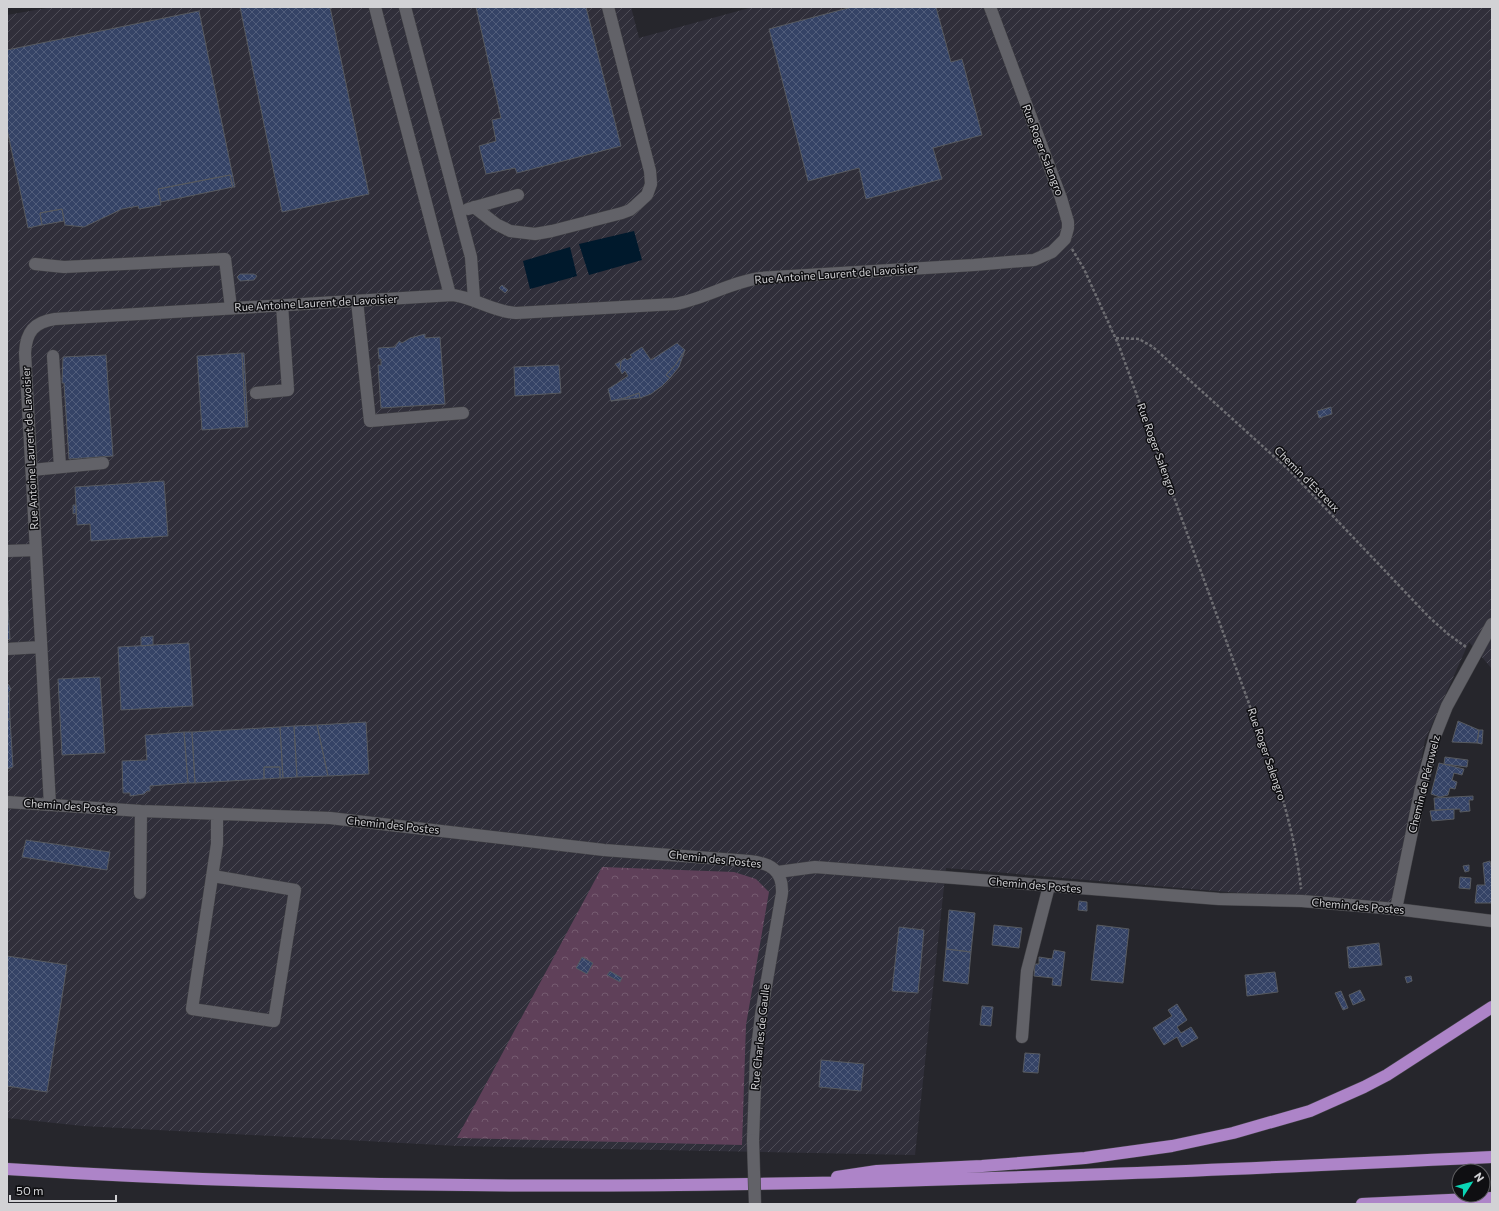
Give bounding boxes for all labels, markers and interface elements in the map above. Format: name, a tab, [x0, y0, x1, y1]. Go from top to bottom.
street label: Rue Roger Salengro	[1020, 102, 1067, 198]
street label: Rue Antoine Laurent de Lavoisier	[754, 261, 919, 286]
street label: Rue Antoine Laurent de Lavoisier	[234, 292, 399, 313]
street label: Rue Antoine Laurent de Lavoisier	[19, 365, 40, 530]
street label: Rue Roger Salengro	[1135, 401, 1180, 497]
street label: Chemin d'Estreux	[1272, 443, 1343, 514]
street label: Rue Roger Salengro	[1246, 706, 1290, 802]
street label: Chemin de Péruwelz	[1405, 733, 1442, 834]
street label: Chemin des Postes	[23, 796, 117, 815]
street label: Chemin des Postes	[346, 813, 440, 836]
street label: Chemin des Postes	[668, 847, 762, 870]
street label: Chemin des Postes	[988, 874, 1082, 895]
street label: Chemin des Postes	[1311, 895, 1405, 916]
street label: Rue Charles de Gaulle	[747, 983, 772, 1091]
north arrow	[1451, 1163, 1491, 1203]
text: N	[1472, 1170, 1487, 1184]
scale bar	[10, 1177, 116, 1203]
text: 50 m	[16, 1183, 44, 1197]

